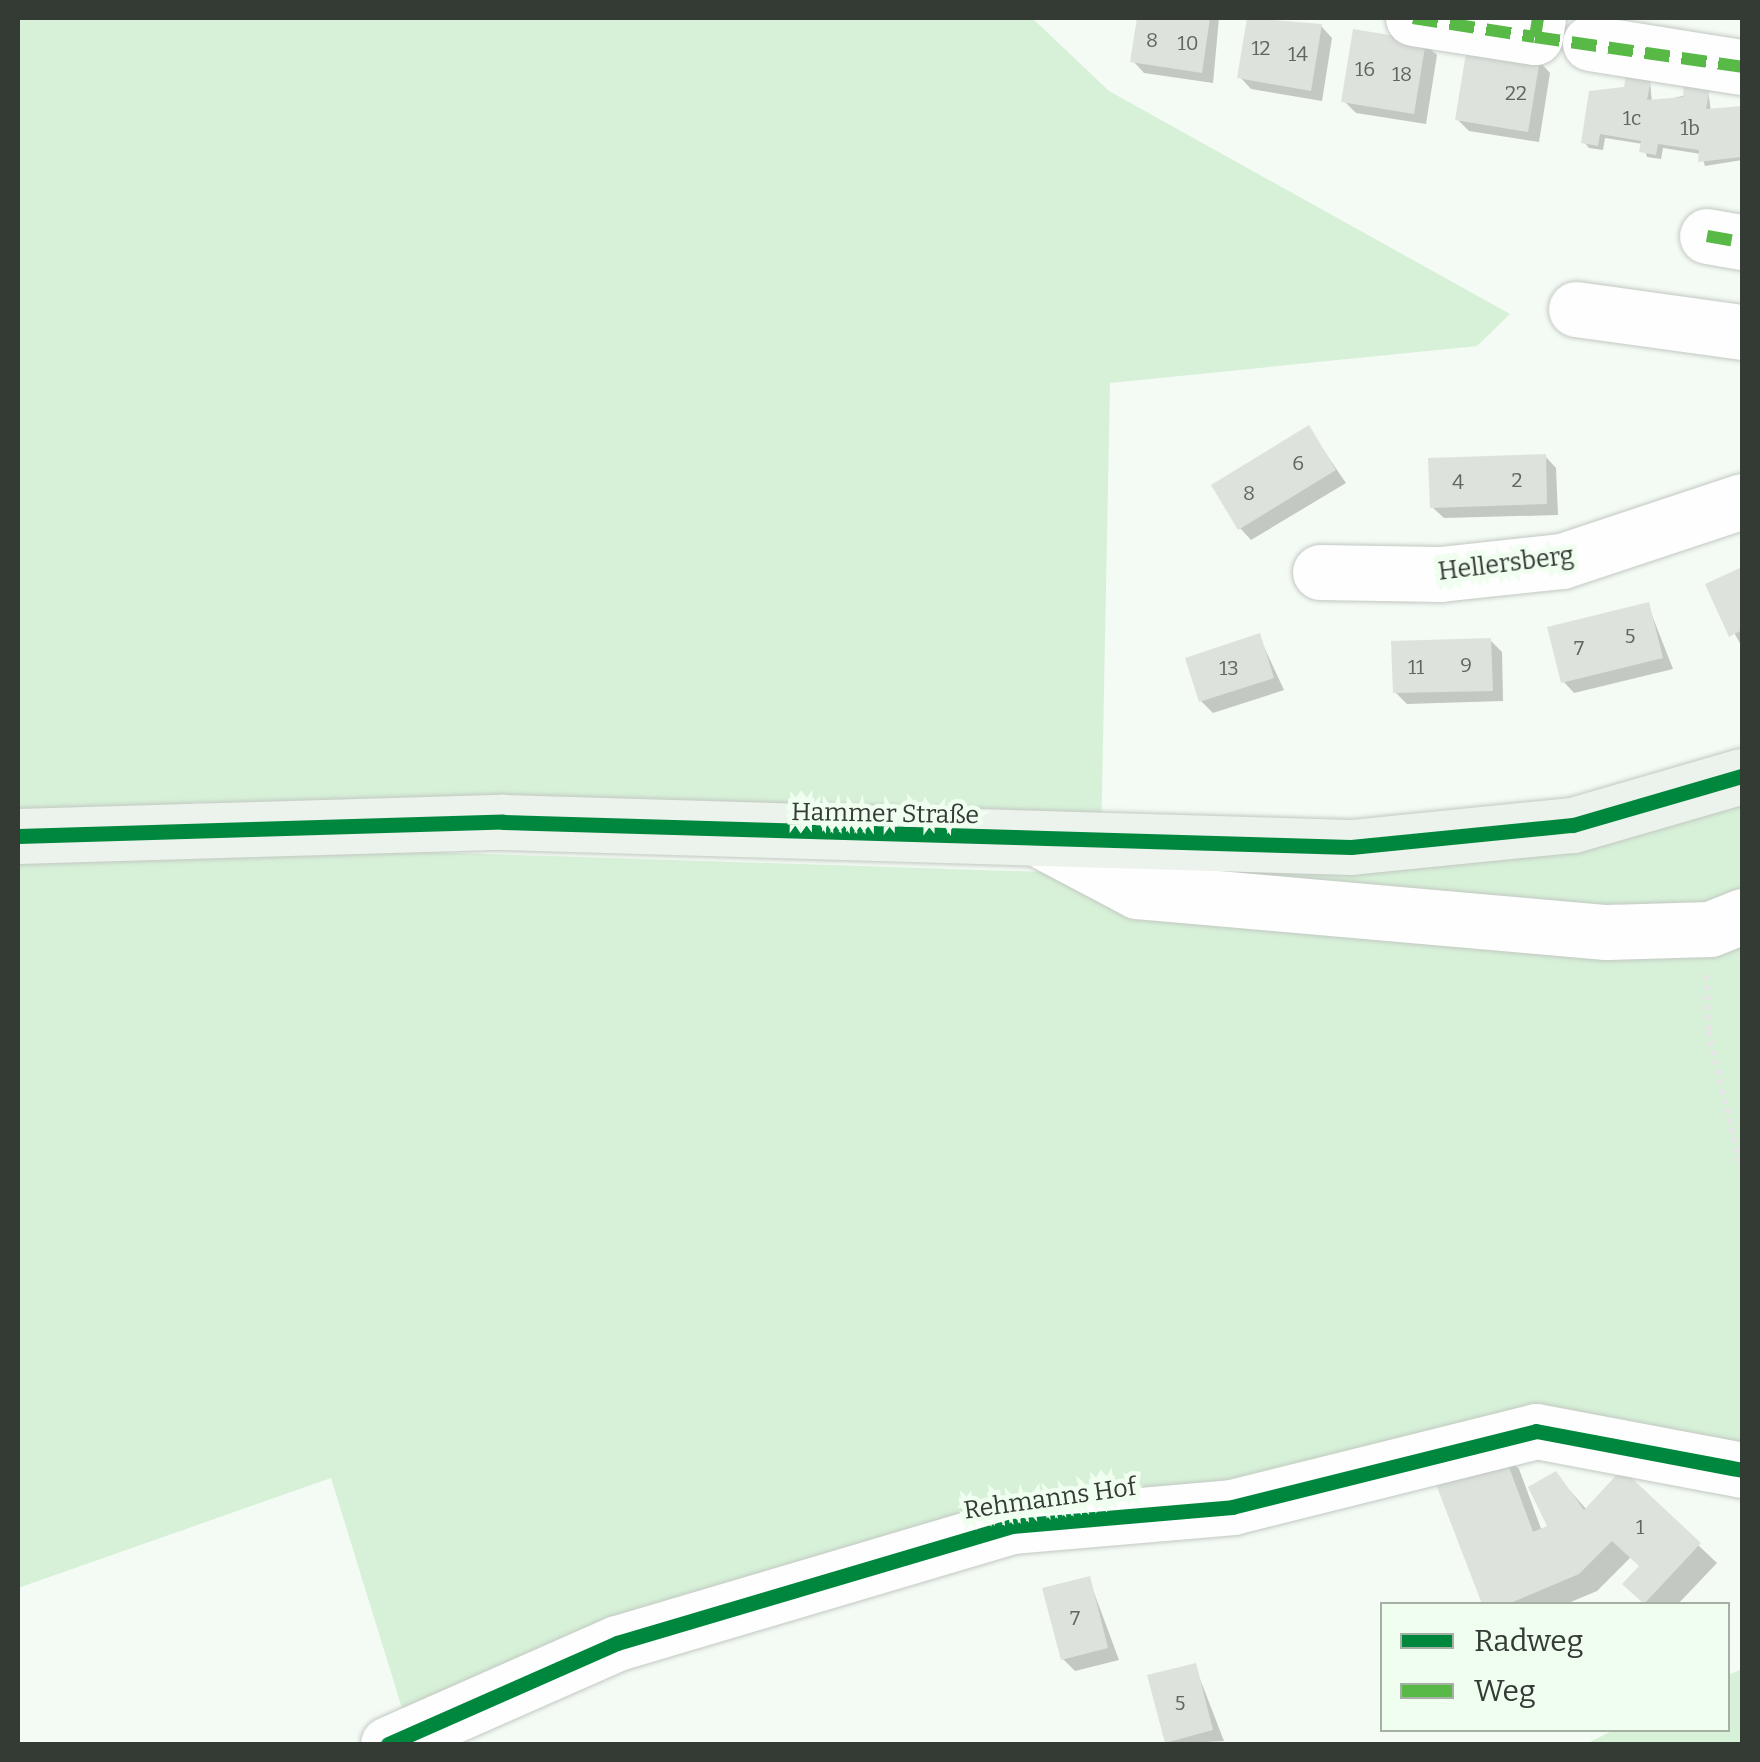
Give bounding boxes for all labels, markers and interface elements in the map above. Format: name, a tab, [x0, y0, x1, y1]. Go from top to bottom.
house number: 8	[1146, 28, 1158, 52]
house number: 10	[1178, 31, 1198, 55]
house number: 12	[1252, 36, 1270, 60]
house number: 14	[1288, 42, 1308, 66]
house number: 16	[1355, 57, 1375, 81]
house number: 18	[1392, 62, 1412, 86]
house number: 22	[1505, 81, 1527, 105]
house number: 1c	[1623, 106, 1641, 130]
house number: 1b	[1680, 116, 1700, 140]
house number: 6	[1292, 451, 1304, 475]
house number: 2	[1512, 468, 1522, 492]
house number: 4	[1452, 470, 1464, 494]
house number: 8	[1243, 481, 1255, 505]
street label: Hellersberg	[1436, 541, 1576, 587]
house number: 5	[1625, 624, 1635, 648]
house number: 7	[1574, 636, 1584, 660]
house number: 9	[1460, 653, 1472, 677]
house number: 11	[1408, 655, 1424, 679]
house number: 13	[1219, 656, 1239, 680]
street label: Hammer Straße	[791, 797, 979, 831]
street label: Rehmanns Hof	[962, 1472, 1138, 1526]
house number: 1	[1636, 1515, 1644, 1539]
legend	[1380, 1602, 1730, 1732]
house number: 7	[1070, 1606, 1080, 1630]
text: Radweg	[1474, 1623, 1584, 1659]
text: Weg	[1474, 1673, 1536, 1709]
house number: 5	[1175, 1691, 1185, 1715]

